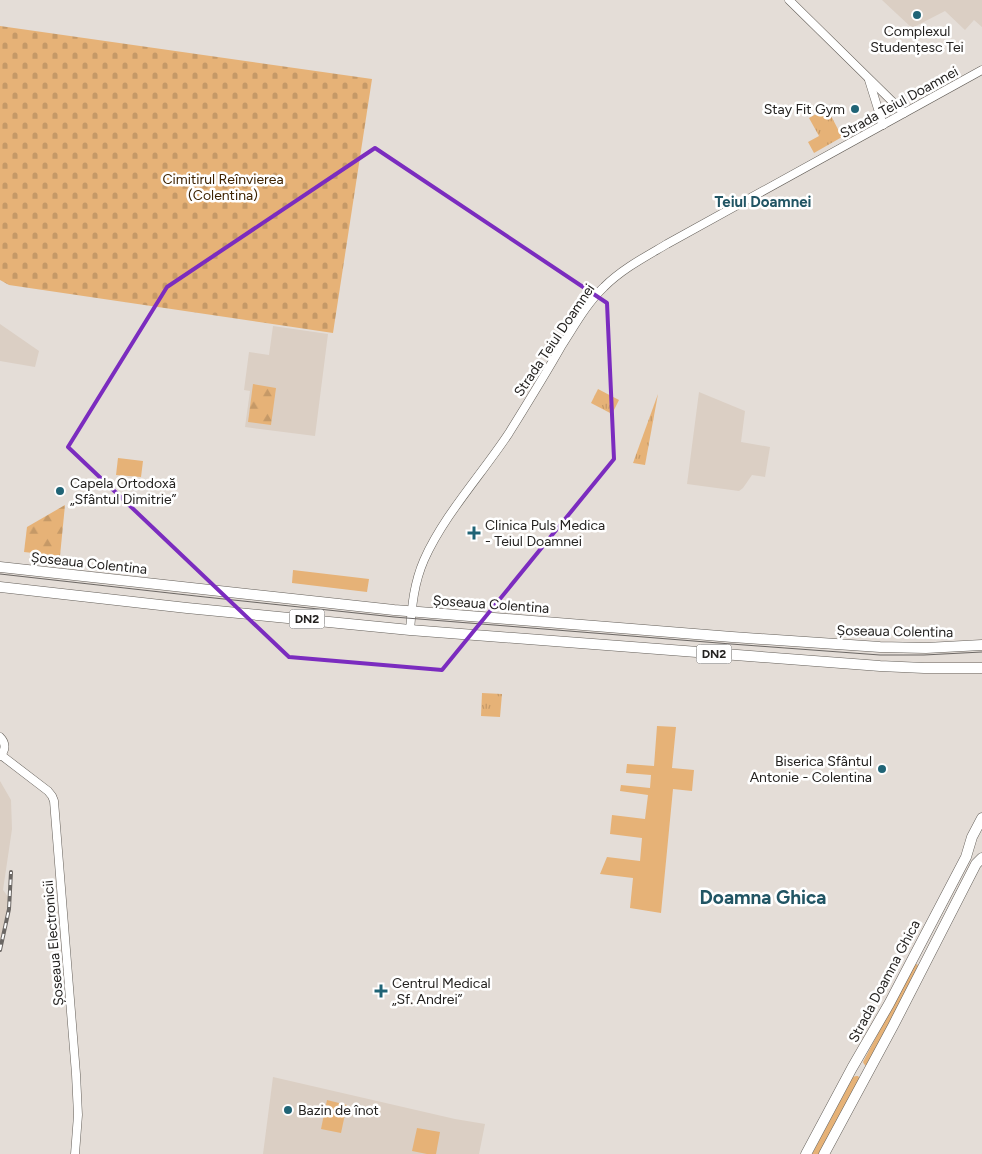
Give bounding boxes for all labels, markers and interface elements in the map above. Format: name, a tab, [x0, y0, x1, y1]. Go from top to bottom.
marker: Complexul Studențesc Tei	[911, 9, 923, 21]
place label: Complexul Studențesc Tei	[870, 23, 964, 56]
street label: Strada Teiul Doamnei	[837, 63, 961, 142]
place label: Stay Fit Gym	[764, 101, 845, 118]
marker: Stay Fit Gym	[849, 103, 861, 115]
park label: Cimitirul Reînvierea (Colentina)	[162, 171, 284, 204]
district label: Teiul Doamnei	[715, 193, 811, 211]
street label: Strada Teiul Doamnei	[510, 281, 598, 400]
place label: Capela Ortodoxă „Sfântul Dimitrie”	[70, 475, 177, 508]
marker: Capela Ortodoxă „Sfântul Dimitrie”	[54, 485, 66, 497]
place label: Clinica Puls Medica - Teiul Doamnei	[485, 517, 605, 550]
marker: Clinica Puls Medica - Teiul Doamnei	[467, 526, 481, 540]
street label: Șoseaua Colentina	[30, 549, 148, 578]
street label: Șoseaua Colentina	[432, 592, 550, 617]
road number: DN2	[290, 610, 324, 628]
street label: Șoseaua Colentina	[837, 622, 953, 641]
road number: DN2	[696, 644, 732, 664]
place label: Biserica Sfântul Antonie - Colentina	[750, 753, 872, 786]
marker: Biserica Sfântul Antonie - Colentina	[876, 763, 888, 775]
street label: Șoseaua Electronicii	[40, 879, 67, 1007]
district label: Doamna Ghica	[700, 886, 826, 909]
street label: Strada Doamna Ghica	[845, 917, 924, 1045]
place label: Centrul Medical „Sf. Andrei”	[392, 975, 491, 1008]
marker: Centrul Medical „Sf. Andrei”	[374, 984, 388, 998]
place label: Bazin de înot	[298, 1102, 379, 1119]
marker: Bazin de înot	[282, 1104, 294, 1116]

